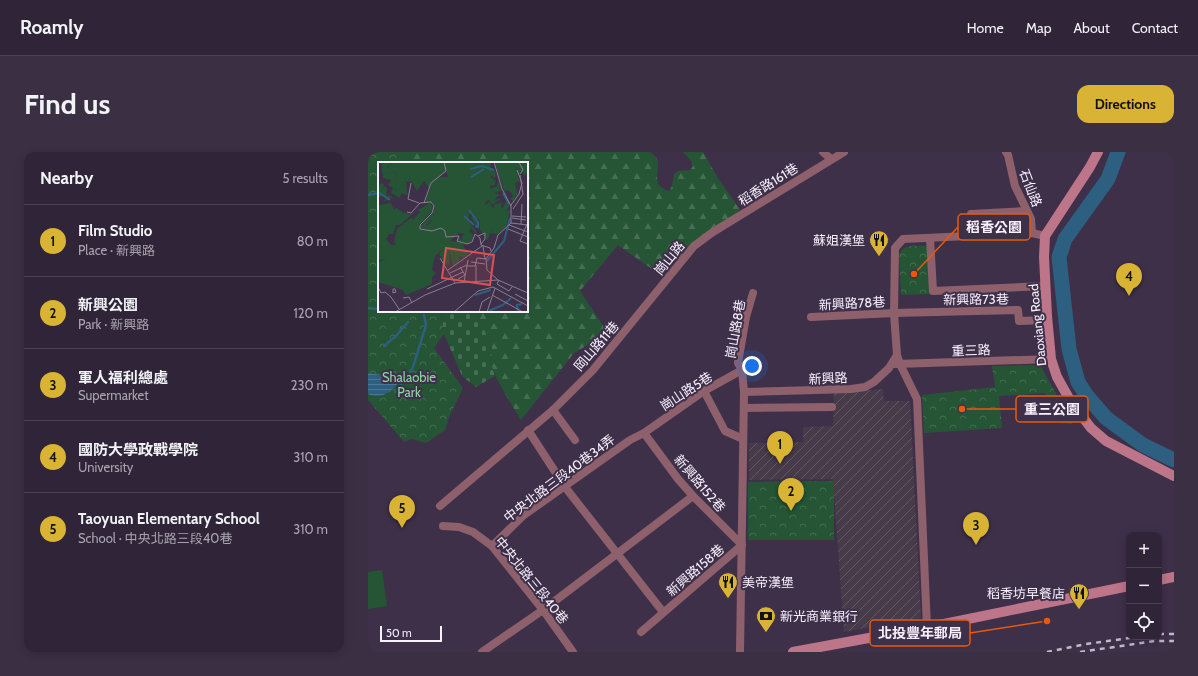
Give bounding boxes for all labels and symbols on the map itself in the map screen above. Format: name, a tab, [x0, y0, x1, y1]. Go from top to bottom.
street label: 稻香路161巷	[735, 159, 801, 209]
inset map	[378, 162, 528, 312]
street label: 石仙路	[1017, 167, 1045, 209]
callout: 稻香公園	[958, 214, 1030, 240]
text: 稻香公園	[966, 218, 1022, 236]
restaurant icon: 蘇姐漢堡	[868, 229, 890, 257]
place label: 蘇姐漢堡	[813, 232, 865, 248]
street label: 崗山路	[651, 238, 687, 278]
pin: 4	[1116, 263, 1142, 296]
street label: Daoxiang Road	[1025, 283, 1049, 367]
street label: 新興路73巷	[943, 290, 1009, 308]
street label: 新興路78巷	[818, 293, 886, 313]
street label: 崗山路8巷	[722, 298, 748, 360]
street label: 岡山路11巷	[570, 318, 622, 374]
street label: 重三路	[951, 341, 991, 359]
your location	[742, 356, 762, 376]
street label: 崗山路5巷	[657, 368, 715, 414]
park label: Shalaobie Park	[382, 369, 436, 400]
street label: 新興路	[808, 369, 848, 387]
callout: 重三公園	[1016, 396, 1088, 422]
text: 重三公園	[1024, 400, 1080, 418]
street label: 中央北路三段40巷34弄	[500, 431, 618, 525]
pin: 1	[767, 431, 793, 464]
street label: 新興路152巷	[671, 451, 729, 515]
pin: 2	[778, 478, 804, 511]
pin: 5	[389, 495, 415, 528]
pin: 3	[963, 512, 989, 545]
street label: 中央北路三段40巷	[492, 533, 572, 627]
street label: 新興路158巷	[663, 541, 727, 599]
restaurant icon: 美帝漢堡	[717, 571, 739, 599]
place label: 美帝漢堡	[742, 574, 794, 590]
restaurant icon: 稻香坊早餐店	[1068, 582, 1090, 610]
place label: 稻香坊早餐店	[987, 585, 1065, 601]
bank icon: 新光商業銀行	[755, 605, 777, 633]
place label: 新光商業銀行	[780, 608, 858, 624]
callout: 北投豐年郵局	[870, 620, 970, 646]
scale bar	[380, 624, 442, 643]
text: 北投豐年郵局	[878, 624, 962, 642]

